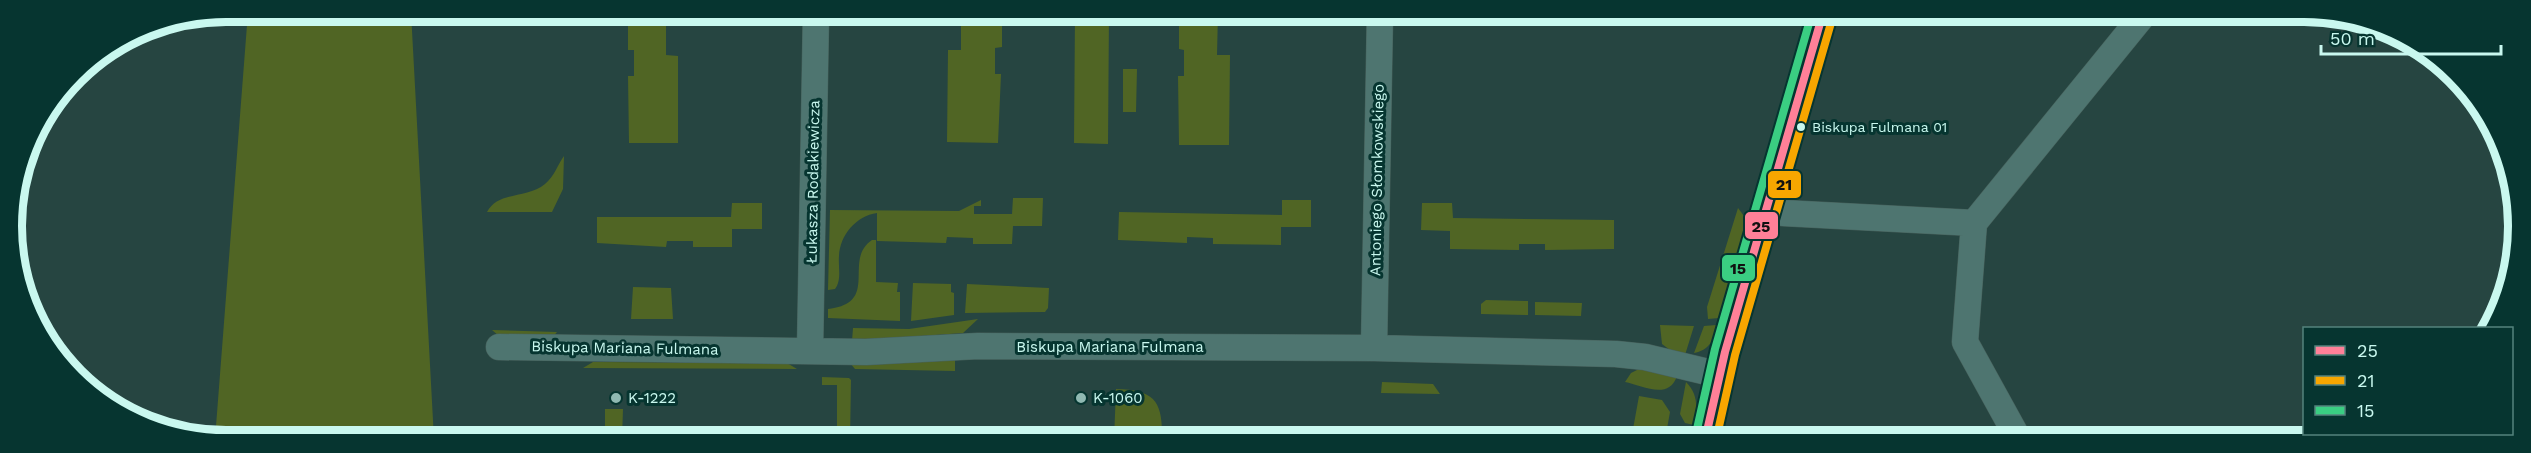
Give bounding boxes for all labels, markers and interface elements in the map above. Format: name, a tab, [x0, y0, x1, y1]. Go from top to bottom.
scale bar	[2321, 18, 2501, 56]
text: 50 m	[2330, 28, 2375, 49]
street label: Antoniego Słomkowskiego	[1366, 84, 1388, 276]
street label: Łukasza Rodakiewicza	[803, 100, 823, 264]
place label: Biskupa Fulmana 01	[1812, 119, 1947, 135]
marker: Biskupa Fulmana 01	[1795, 121, 1807, 133]
line badge: 21	[1767, 170, 1802, 199]
text: 21	[1776, 175, 1792, 194]
line badge: 25	[1744, 211, 1779, 240]
text: 25	[1752, 217, 1770, 236]
line badge: 15	[1721, 254, 1756, 282]
text: 15	[1730, 259, 1746, 278]
legend	[2303, 327, 2513, 435]
street label: Biskupa Mariana Fulmana	[531, 337, 719, 359]
street label: Biskupa Mariana Fulmana	[1016, 338, 1204, 356]
text: 25	[2357, 340, 2378, 361]
text: 21	[2357, 370, 2375, 391]
place label: K-1222	[628, 389, 676, 407]
place label: K-1060	[1093, 389, 1143, 407]
marker: K-1222	[609, 391, 623, 405]
marker: K-1060	[1074, 391, 1088, 405]
text: 15	[2357, 400, 2375, 421]

